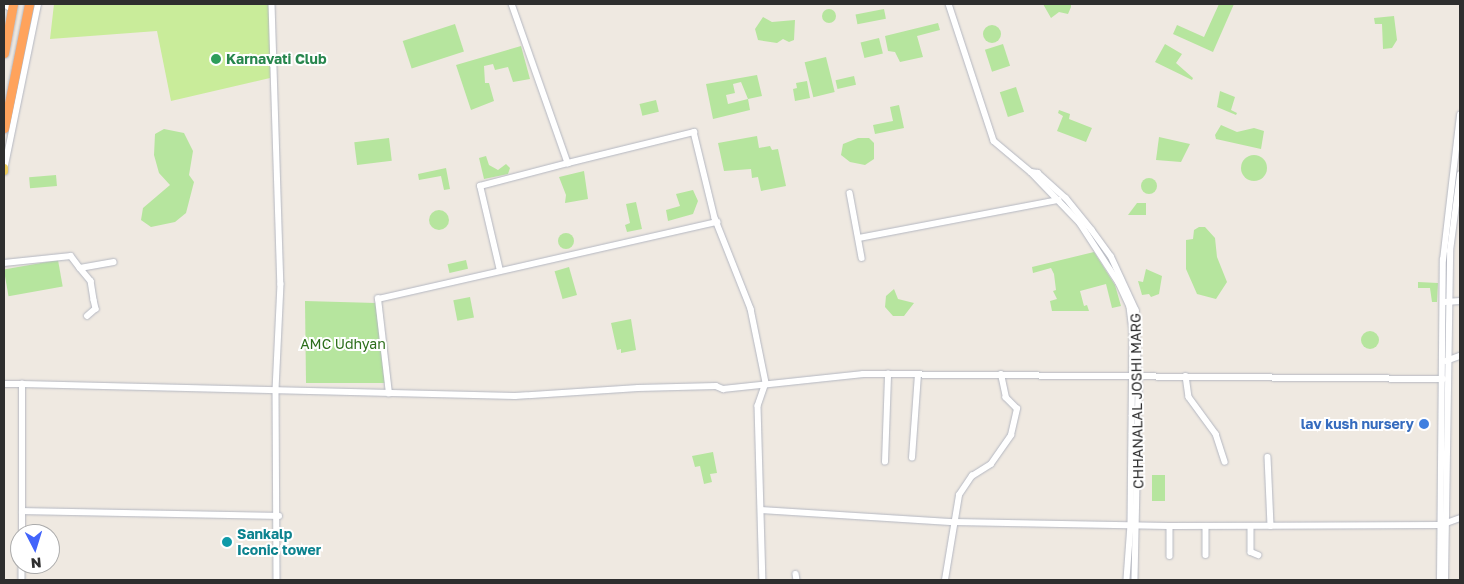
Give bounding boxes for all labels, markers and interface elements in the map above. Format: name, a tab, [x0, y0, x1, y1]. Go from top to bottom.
place label: Karnavati Club	[226, 51, 327, 67]
marker: Karnavati Club	[210, 53, 222, 65]
street label: CHHANALAL JOSHI MARG	[1127, 313, 1147, 489]
park label: AMC Udhyan	[300, 336, 386, 352]
place label: lav kush nursery	[1301, 416, 1414, 432]
marker: lav kush nursery	[1418, 418, 1430, 430]
north arrow	[10, 524, 60, 574]
place label: Sankalp Iconic tower	[237, 526, 321, 558]
marker: Sankalp Iconic tower	[221, 536, 233, 548]
text: N	[30, 555, 42, 572]

